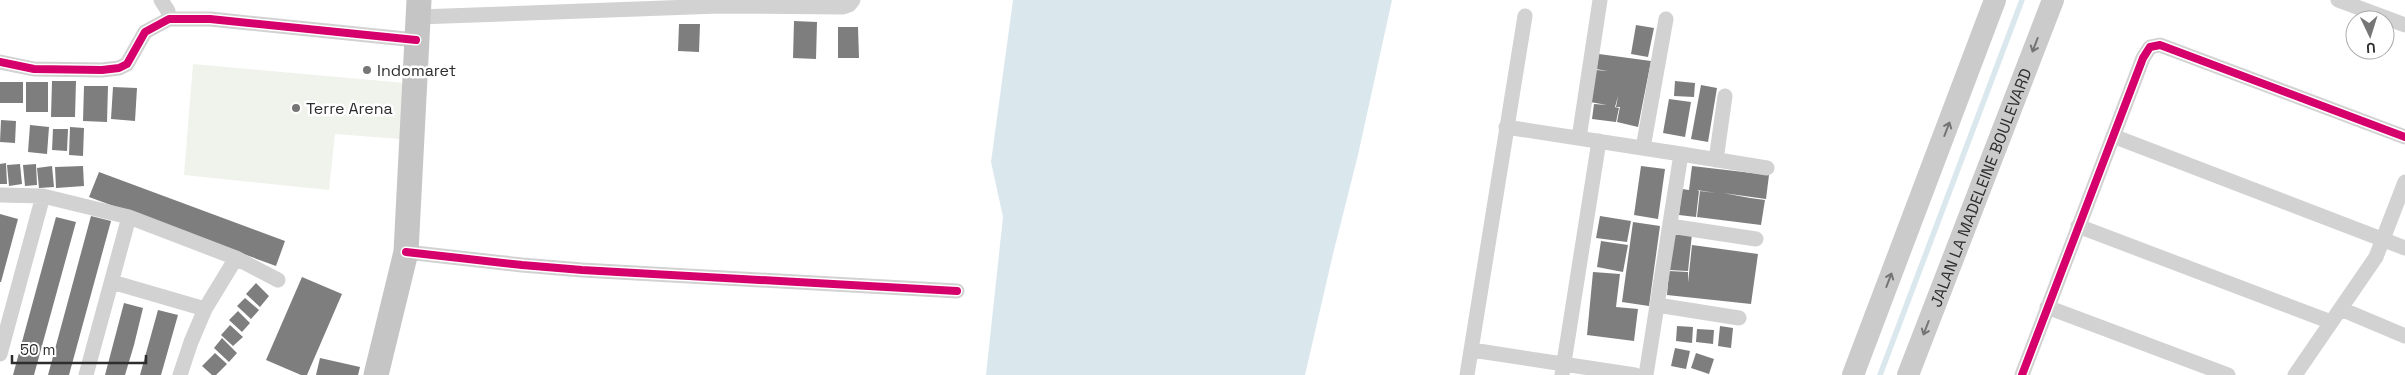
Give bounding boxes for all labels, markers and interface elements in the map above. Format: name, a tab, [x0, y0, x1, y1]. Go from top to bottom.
north arrow	[2345, 10, 2395, 60]
one-way arrow	[2030, 37, 2039, 53]
text: U	[2366, 39, 2376, 57]
place label: Indomaret	[377, 60, 456, 81]
marker: Indomaret	[361, 64, 373, 76]
street label: JALAN LA MADELEINE BOULEVARD	[1925, 65, 2036, 310]
place label: Terre Arena	[306, 98, 393, 119]
marker: Terre Arena	[290, 102, 302, 114]
one-way arrow	[1943, 121, 1952, 136]
one-way arrow	[1885, 273, 1894, 289]
one-way arrow	[1921, 320, 1930, 335]
scale bar	[12, 332, 146, 364]
text: 50 m	[20, 340, 55, 359]

